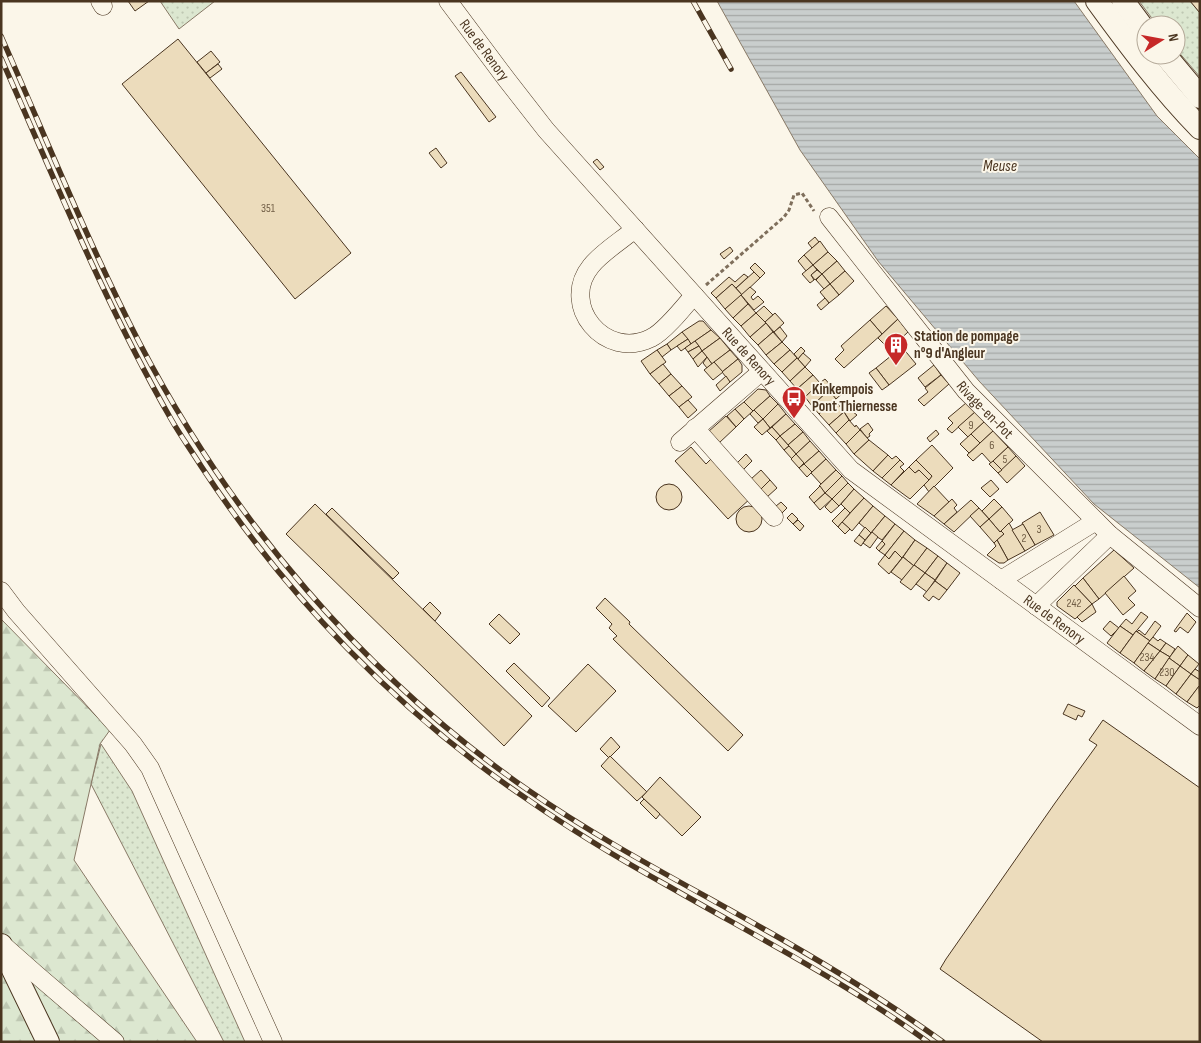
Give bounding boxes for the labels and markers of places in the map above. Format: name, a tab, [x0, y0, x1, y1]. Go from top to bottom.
place label: Station de pompage n°9 d'Angleur	[914, 327, 1019, 363]
building icon: Station de pompage n°9 d'Angleur	[883, 332, 909, 366]
place label: Kinkempois Pont Thiernesse	[812, 380, 897, 416]
bus stop icon: Kinkempois Pont Thiernesse	[781, 385, 807, 419]

